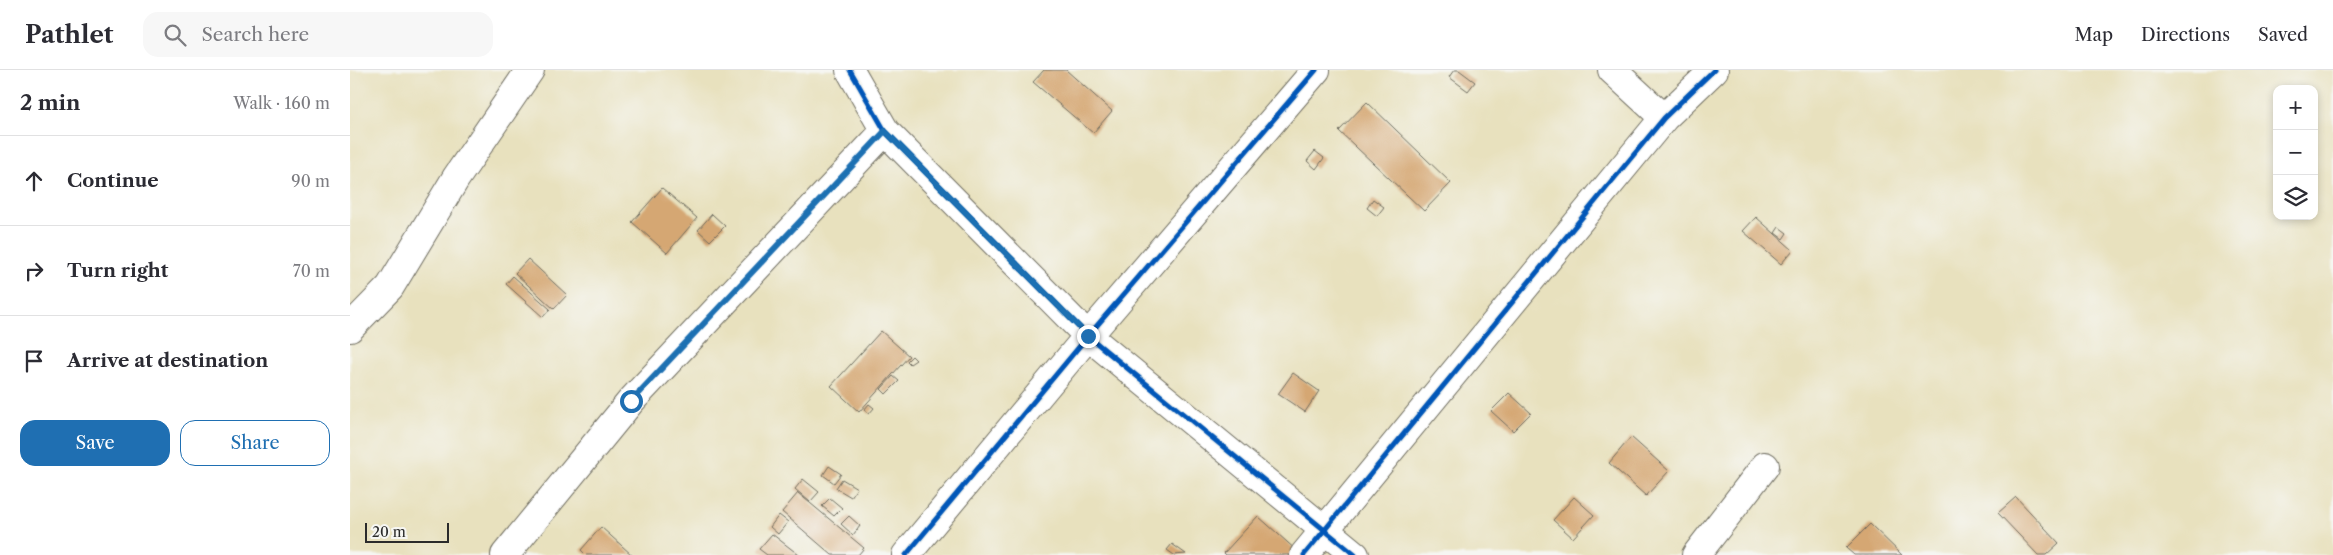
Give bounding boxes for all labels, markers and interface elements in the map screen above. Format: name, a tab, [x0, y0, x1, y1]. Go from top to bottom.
search box	[143, 12, 493, 57]
text: Pathlet	[25, 20, 113, 49]
icon: search	[161, 21, 189, 49]
text: Search here	[201, 23, 309, 46]
text: Map	[2074, 24, 2113, 46]
text: Directions	[2141, 24, 2230, 46]
text: Saved	[2258, 24, 2308, 46]
map controls	[2273, 85, 2318, 220]
button: +	[2273, 85, 2318, 130]
text: 2 min	[20, 90, 80, 115]
text: Walk · 160 m	[233, 93, 330, 113]
button: −	[2273, 130, 2318, 175]
icon: ahead	[20, 167, 48, 195]
text: Continue	[67, 169, 159, 192]
text: 90 m	[291, 171, 330, 191]
button: layers	[2273, 175, 2318, 220]
icon: right	[20, 257, 48, 285]
text: Turn right	[67, 259, 168, 282]
text: 70 m	[293, 261, 330, 281]
route end	[1077, 325, 1100, 348]
icon: arrive	[20, 347, 48, 375]
text: Arrive at destination	[67, 349, 268, 372]
route start	[620, 390, 643, 413]
button: Save	[20, 420, 170, 466]
button: Share	[180, 420, 330, 466]
scale bar	[365, 520, 449, 543]
text: 20 m	[372, 523, 406, 541]

